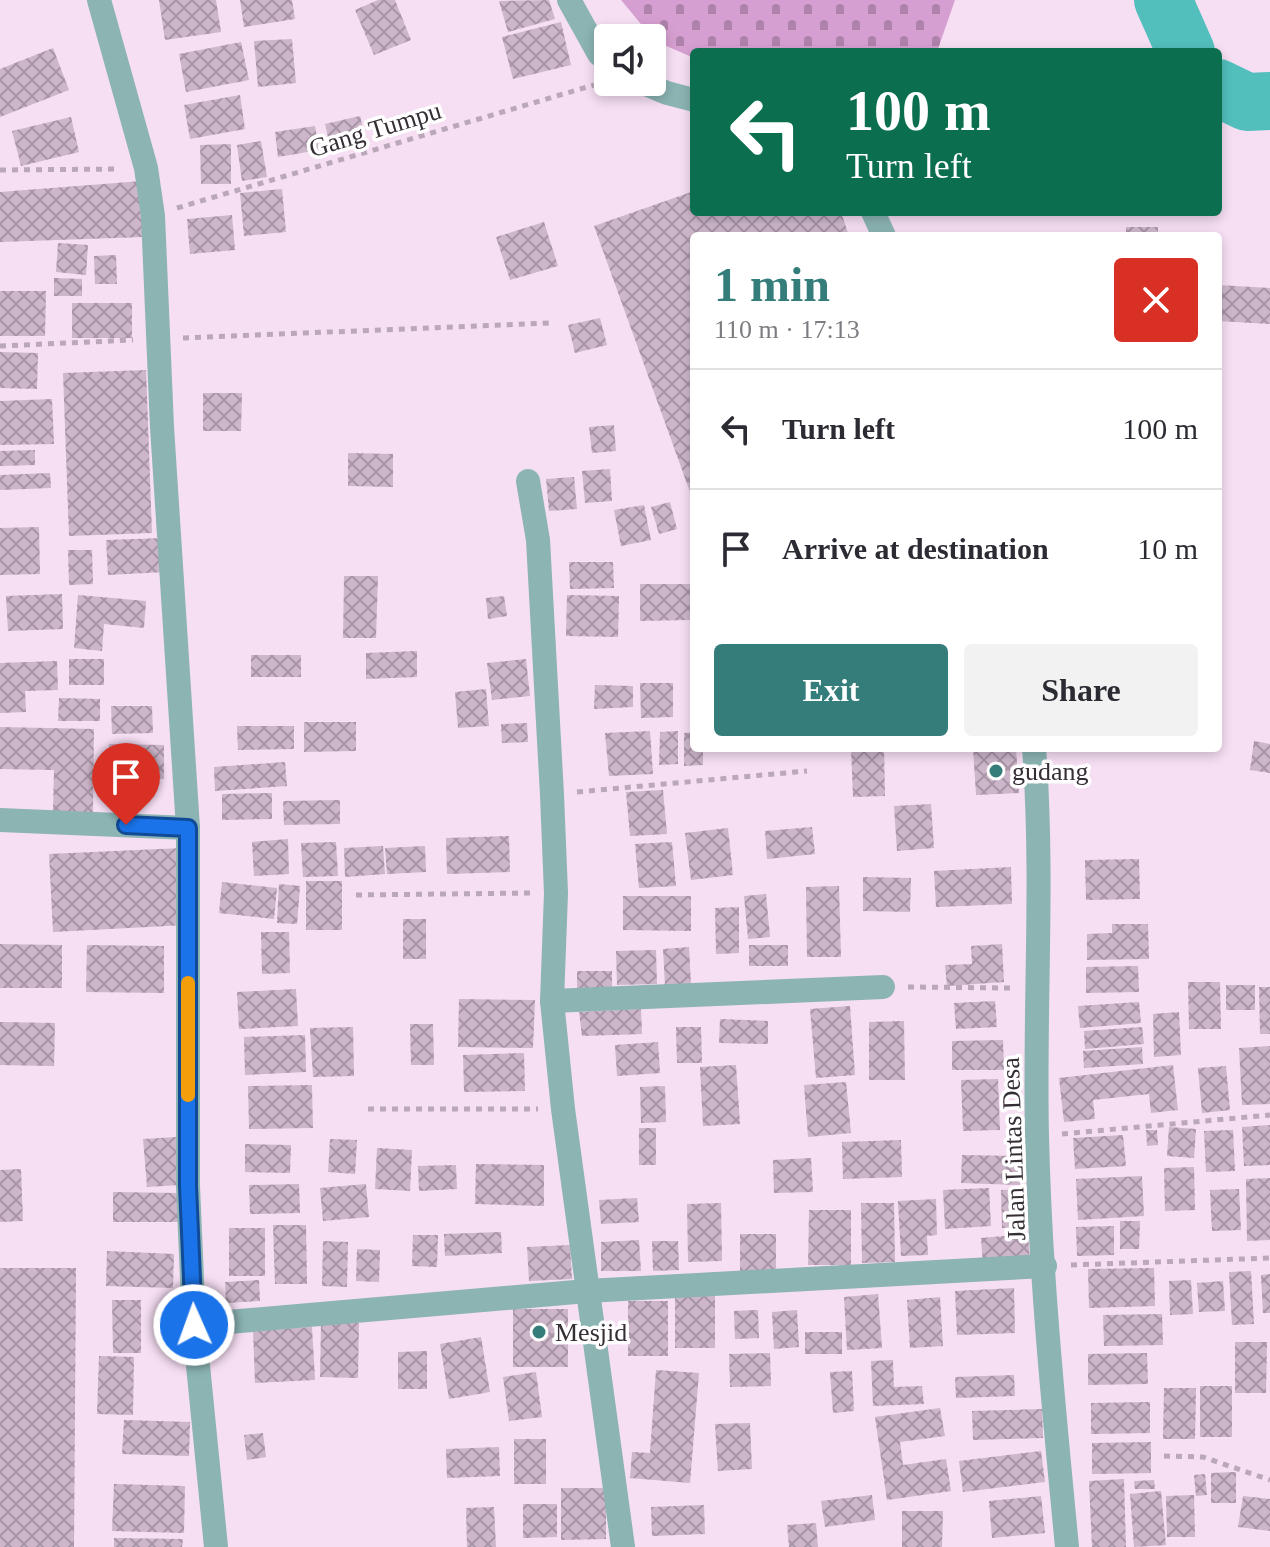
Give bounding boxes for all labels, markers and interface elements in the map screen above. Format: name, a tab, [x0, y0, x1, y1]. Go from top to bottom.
map controls	[594, 24, 666, 96]
button: sound	[594, 24, 666, 96]
icon: left	[714, 80, 818, 184]
text: 100 m	[846, 80, 991, 142]
street label: Gang Tumpu	[306, 96, 445, 163]
text: Turn left	[846, 146, 972, 186]
text: 1 min	[714, 258, 830, 311]
button: close	[1114, 258, 1198, 342]
text: 110 m · 17:13	[714, 315, 860, 344]
icon: left	[714, 407, 758, 451]
text: Turn left	[782, 412, 895, 445]
text: 100 m	[1122, 412, 1198, 445]
icon: arrive	[714, 527, 758, 571]
text: Arrive at destination	[782, 532, 1049, 565]
text: 10 m	[1137, 532, 1198, 565]
button: Exit	[714, 644, 948, 736]
button: Share	[964, 644, 1198, 736]
pin	[92, 743, 160, 825]
icon: arrive	[104, 755, 148, 799]
place label: gudang	[1012, 757, 1089, 786]
marker: gudang	[987, 762, 1005, 780]
street label: Jalan Lintas Desa	[996, 1056, 1031, 1241]
position arrow	[152, 1283, 236, 1367]
place label: Mesjid	[555, 1318, 627, 1347]
marker: Mesjid	[530, 1323, 548, 1341]

